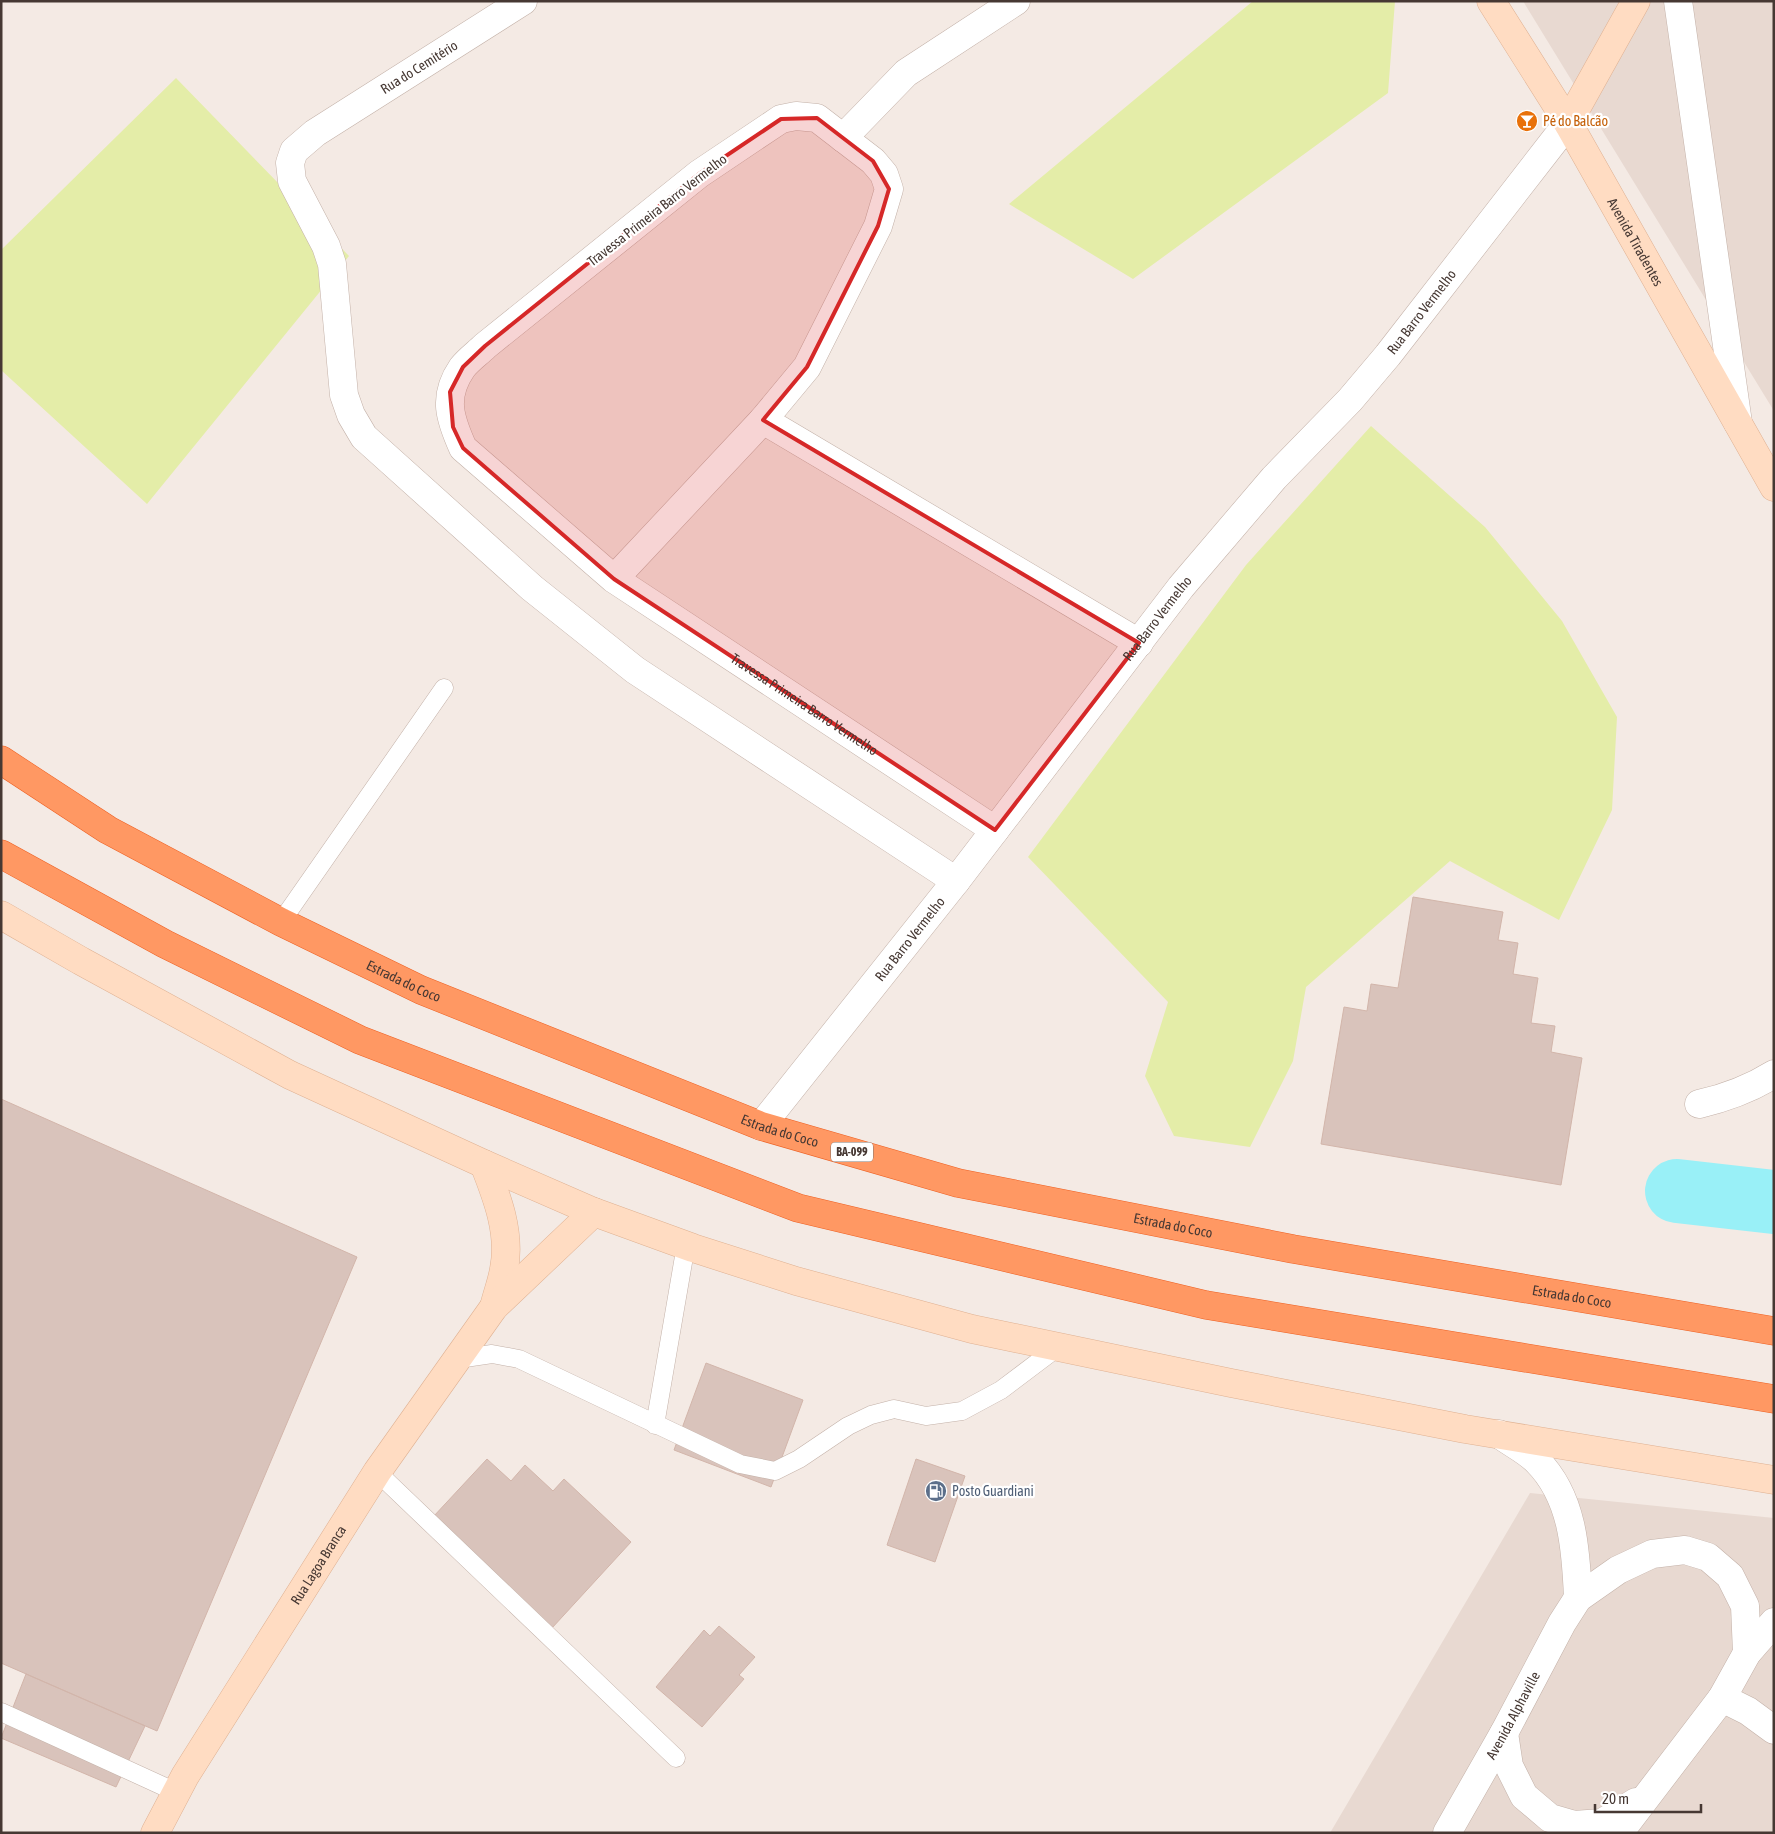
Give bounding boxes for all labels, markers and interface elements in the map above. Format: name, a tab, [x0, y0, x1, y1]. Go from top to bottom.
street label: Rua do Cemitério	[378, 37, 460, 97]
bar icon: Pé do Balcão	[1515, 109, 1539, 133]
place label: Pé do Balcão	[1543, 113, 1608, 129]
street label: Travessa Primeira Barro Vermelho	[584, 151, 730, 269]
street label: Avenida Tiradentes	[1604, 195, 1667, 289]
street label: Rua Barro Vermelho	[1384, 266, 1459, 357]
street label: Rua Barro Vermelho	[1120, 573, 1195, 664]
street label: Travessa Primeira Barro Vermelho	[728, 650, 881, 759]
street label: Rua Barro Vermelho	[872, 894, 948, 984]
street label: Estrada do Coco	[364, 957, 443, 1005]
street label: Estrada do Coco	[739, 1111, 820, 1150]
road number: BA-099	[831, 1142, 873, 1162]
street label: Estrada do Coco	[1132, 1210, 1214, 1241]
street label: Estrada do Coco	[1531, 1282, 1613, 1311]
fuel station icon: Posto Guardiani	[924, 1479, 948, 1503]
place label: Posto Guardiani	[952, 1483, 1034, 1499]
street label: Rua Lagoa Branca	[287, 1522, 349, 1607]
street label: Avenida Alphaville	[1483, 1669, 1543, 1762]
scale bar	[1595, 1782, 1701, 1814]
text: 20 m	[1602, 1790, 1629, 1807]

